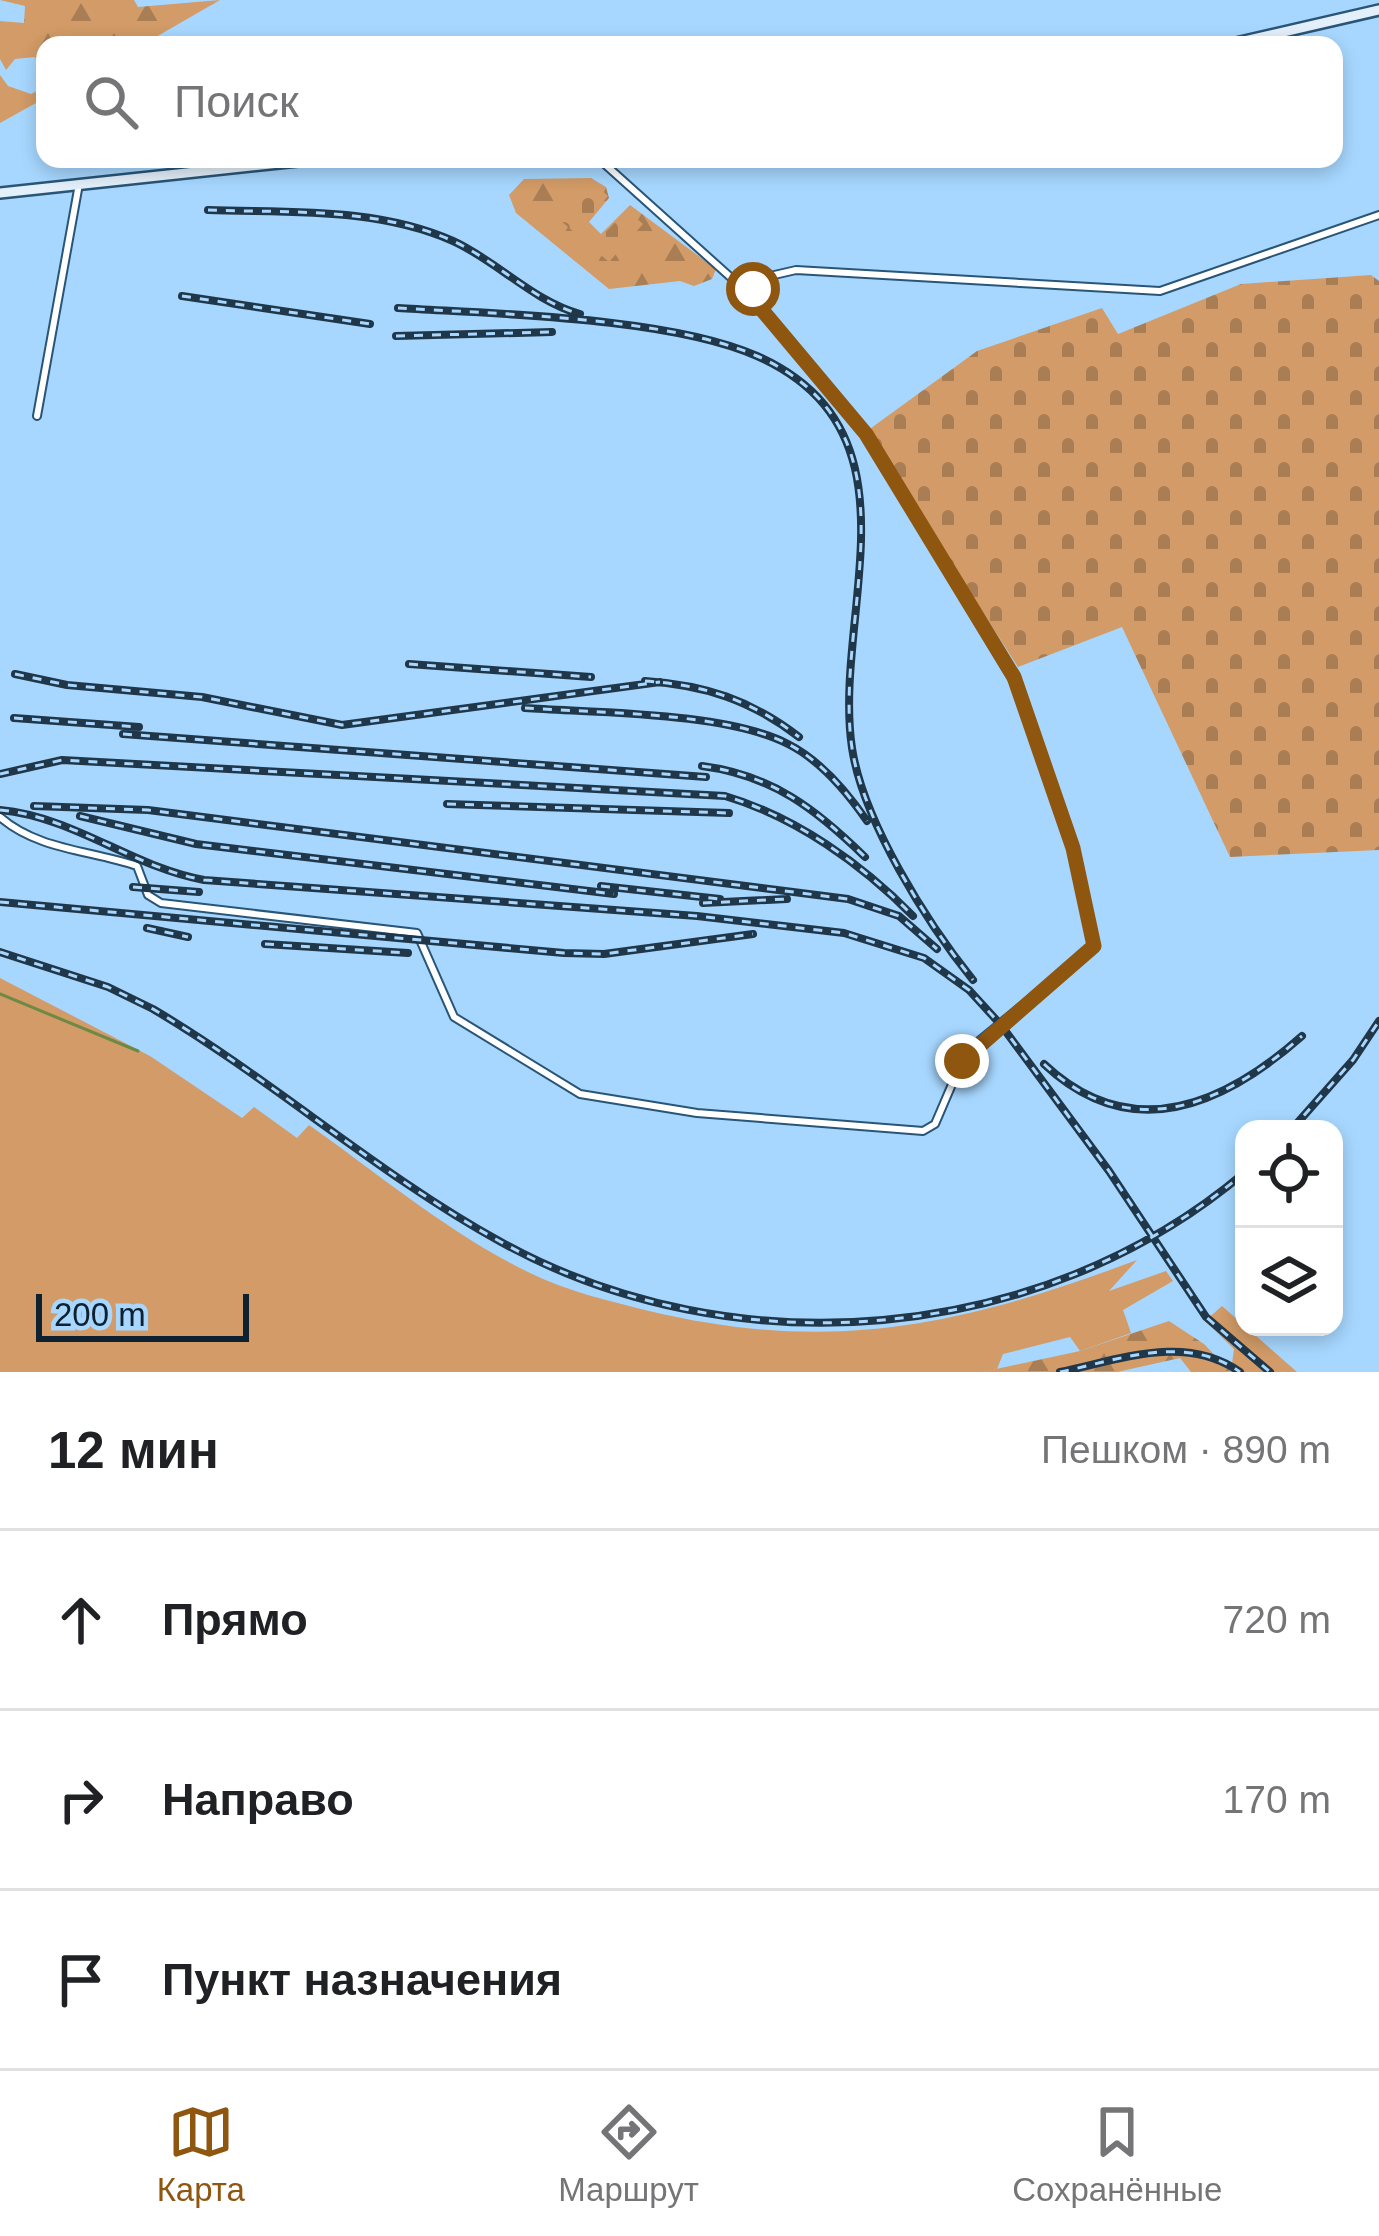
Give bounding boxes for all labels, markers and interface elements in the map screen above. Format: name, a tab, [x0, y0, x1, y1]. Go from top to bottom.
search box	[36, 36, 1343, 168]
icon: search	[78, 69, 144, 135]
text: Поиск	[174, 76, 299, 127]
route start	[726, 262, 780, 316]
route end	[935, 1034, 989, 1088]
map controls	[1235, 1120, 1343, 1336]
button: locate	[1235, 1120, 1343, 1228]
button: layers	[1235, 1228, 1343, 1336]
scale bar	[36, 1288, 249, 1341]
text: 200 m	[54, 1296, 146, 1333]
text: 12 мин	[48, 1422, 219, 1479]
text: Пешком · 890 m	[1041, 1428, 1331, 1471]
icon: ahead	[48, 1587, 114, 1653]
text: Прямо	[162, 1594, 308, 1645]
text: 720 m	[1223, 1598, 1331, 1641]
icon: right	[48, 1767, 114, 1833]
text: Направо	[162, 1774, 354, 1825]
text: 170 m	[1223, 1778, 1331, 1821]
icon: arrive	[48, 1947, 114, 2013]
text: Пункт назначения	[162, 1954, 562, 2005]
tab: Карта	[157, 2099, 245, 2209]
tab: Маршрут	[558, 2099, 699, 2209]
tab: Сохранённые	[1012, 2099, 1222, 2209]

